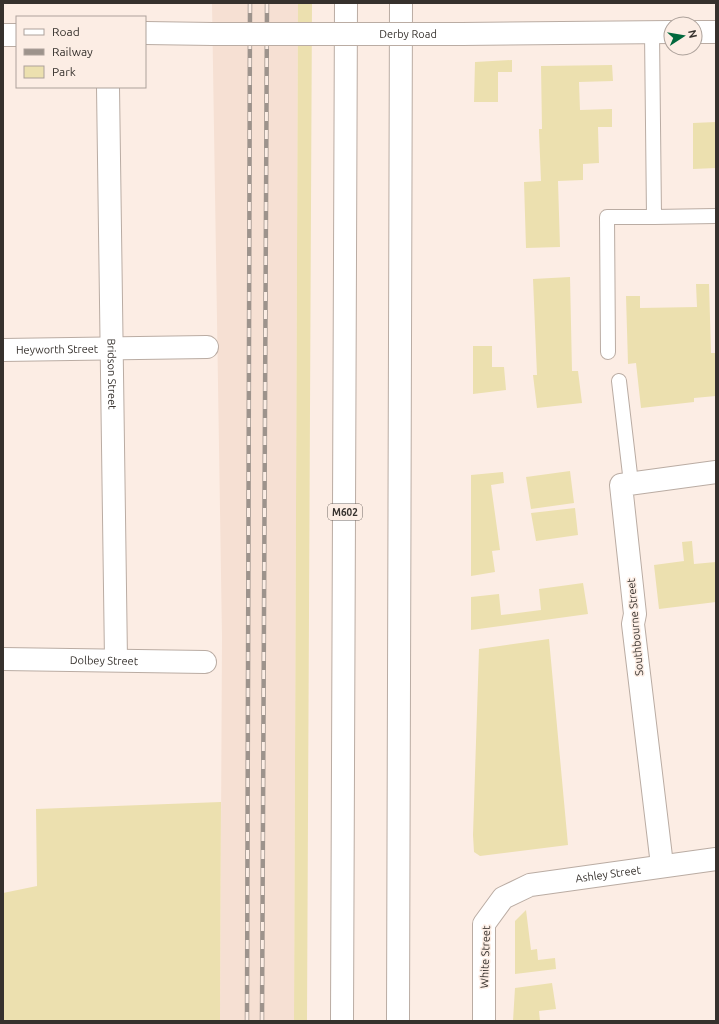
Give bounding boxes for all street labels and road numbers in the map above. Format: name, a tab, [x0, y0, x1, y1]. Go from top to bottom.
street label: Derby Road	[379, 28, 437, 40]
street label: Bridson Street	[106, 338, 119, 410]
street label: Heyworth Street	[16, 343, 99, 356]
road number: M602	[328, 504, 362, 520]
street label: Southbourne Street	[625, 577, 645, 676]
street label: Dolbey Street	[70, 654, 139, 667]
street label: Ashley Street	[575, 863, 642, 885]
street label: White Street	[478, 925, 492, 989]

